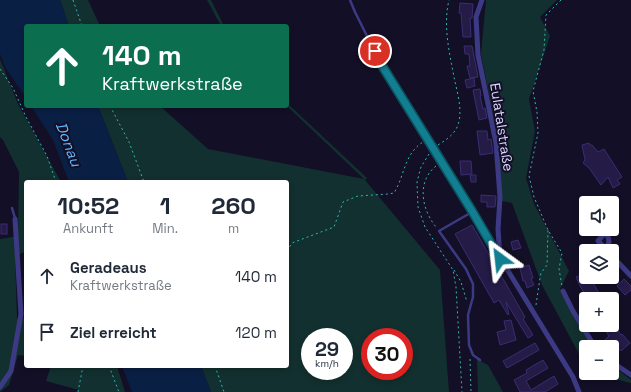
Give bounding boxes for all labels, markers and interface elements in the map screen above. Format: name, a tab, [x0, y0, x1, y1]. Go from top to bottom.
pin	[358, 34, 392, 68]
text: 140 m	[102, 37, 182, 73]
icon: ahead	[36, 40, 88, 92]
icon: arrive	[364, 40, 386, 62]
text: Kraftwerkstraße	[102, 72, 243, 95]
street label: Eulatalstraße	[486, 82, 518, 172]
water label: Donau	[52, 119, 86, 170]
text: 10:52	[57, 190, 119, 221]
text: 1	[160, 190, 171, 221]
text: 260	[211, 190, 256, 221]
map controls	[579, 196, 619, 380]
button: sound	[579, 196, 619, 236]
text: Ankunft	[63, 220, 113, 237]
text: Min.	[152, 220, 178, 237]
text: m	[228, 220, 239, 237]
position arrow	[479, 238, 521, 280]
button: layers	[579, 244, 619, 284]
text: Geradeaus	[70, 258, 147, 277]
icon: ahead	[36, 265, 58, 287]
text: 140 m	[235, 267, 277, 286]
text: Kraftwerkstraße	[70, 277, 172, 294]
button: +	[579, 292, 619, 332]
icon: arrive	[36, 321, 58, 343]
text: Ziel erreicht	[70, 323, 157, 342]
text: 120 m	[235, 323, 277, 342]
speed limit sign: 30	[361, 328, 413, 380]
text: 29	[315, 336, 339, 362]
button: −	[579, 340, 619, 380]
text: km/h	[315, 357, 339, 370]

